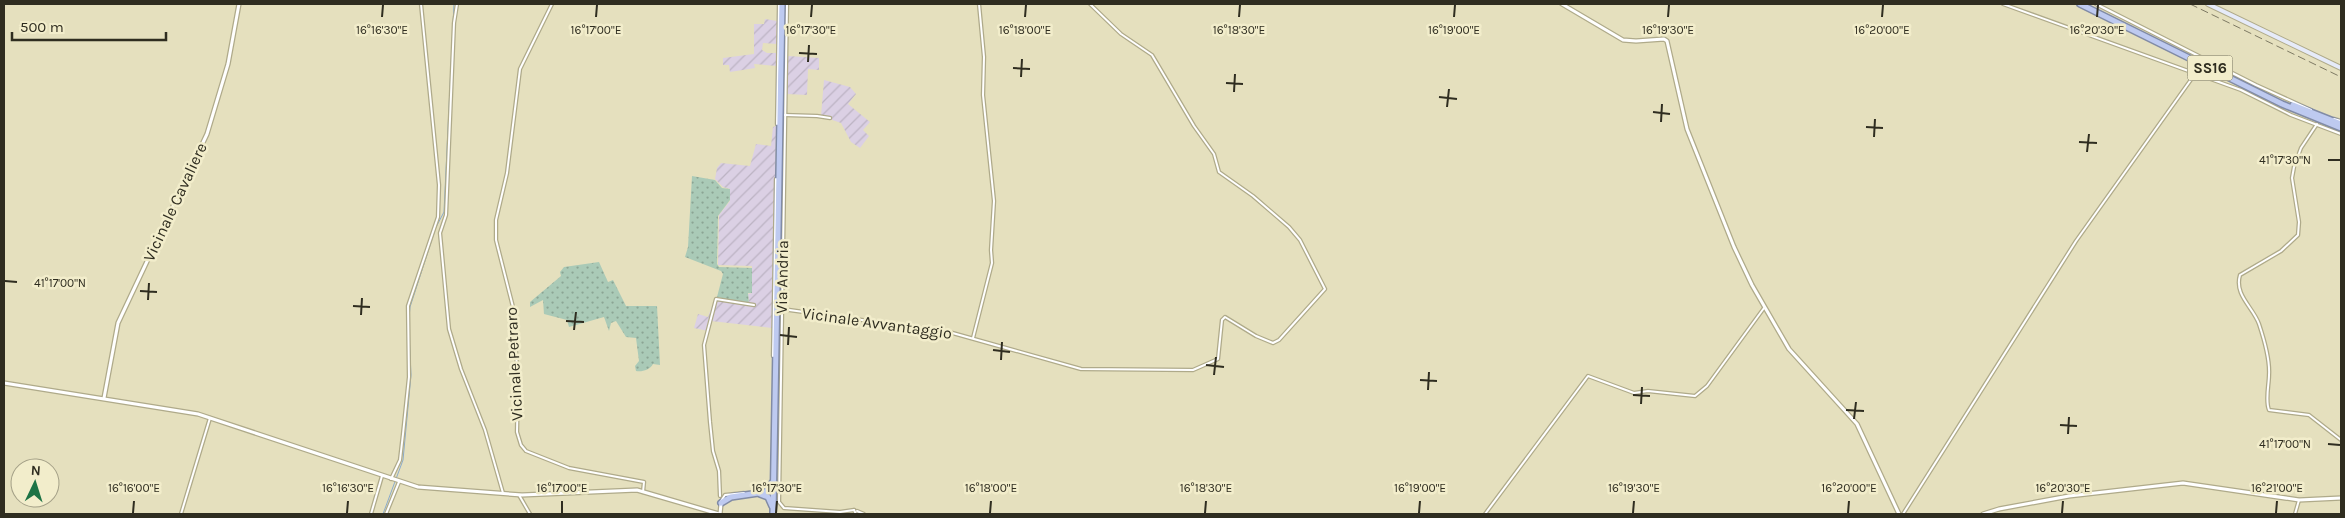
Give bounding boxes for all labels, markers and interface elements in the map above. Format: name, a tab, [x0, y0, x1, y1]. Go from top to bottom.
scale bar	[12, 10, 166, 42]
text: 500 m	[20, 18, 64, 36]
text: 16°16'30"E	[356, 23, 408, 37]
text: 16°17'00"E	[571, 23, 621, 37]
text: 16°17'30"E	[786, 23, 836, 37]
text: 16°18'00"E	[999, 23, 1051, 37]
text: 16°18'30"E	[1213, 23, 1265, 37]
text: 16°19'00"E	[1428, 23, 1480, 37]
text: 16°19'30"E	[1642, 23, 1694, 37]
text: 16°20'00"E	[1854, 23, 1910, 37]
text: 16°20'30"E	[2069, 23, 2125, 37]
road number: SS16	[2188, 56, 2232, 80]
street label: Vicinale Cavaliere	[139, 140, 211, 264]
text: 41°17'30"N	[2259, 153, 2311, 167]
street label: Via Andria	[772, 240, 792, 314]
text: 41°17'00"N	[34, 276, 86, 290]
street label: Vicinale Avvantaggio	[801, 303, 953, 343]
street label: Vicinale Petraro	[502, 307, 526, 421]
text: 41°17'00"N	[2259, 437, 2311, 451]
north arrow	[10, 458, 60, 508]
text: N	[30, 462, 41, 479]
text: 16°16'00"E	[108, 481, 160, 495]
text: 16°16'30"E	[322, 481, 374, 495]
text: 16°17'00"E	[537, 481, 587, 495]
text: 16°17'30"E	[752, 481, 802, 495]
text: 16°18'00"E	[965, 481, 1017, 495]
text: 16°18'30"E	[1180, 481, 1232, 495]
text: 16°19'00"E	[1394, 481, 1446, 495]
text: 16°19'30"E	[1608, 481, 1660, 495]
text: 16°20'00"E	[1821, 481, 1877, 495]
text: 16°20'30"E	[2035, 481, 2091, 495]
text: 16°21'00"E	[2251, 481, 2303, 495]

